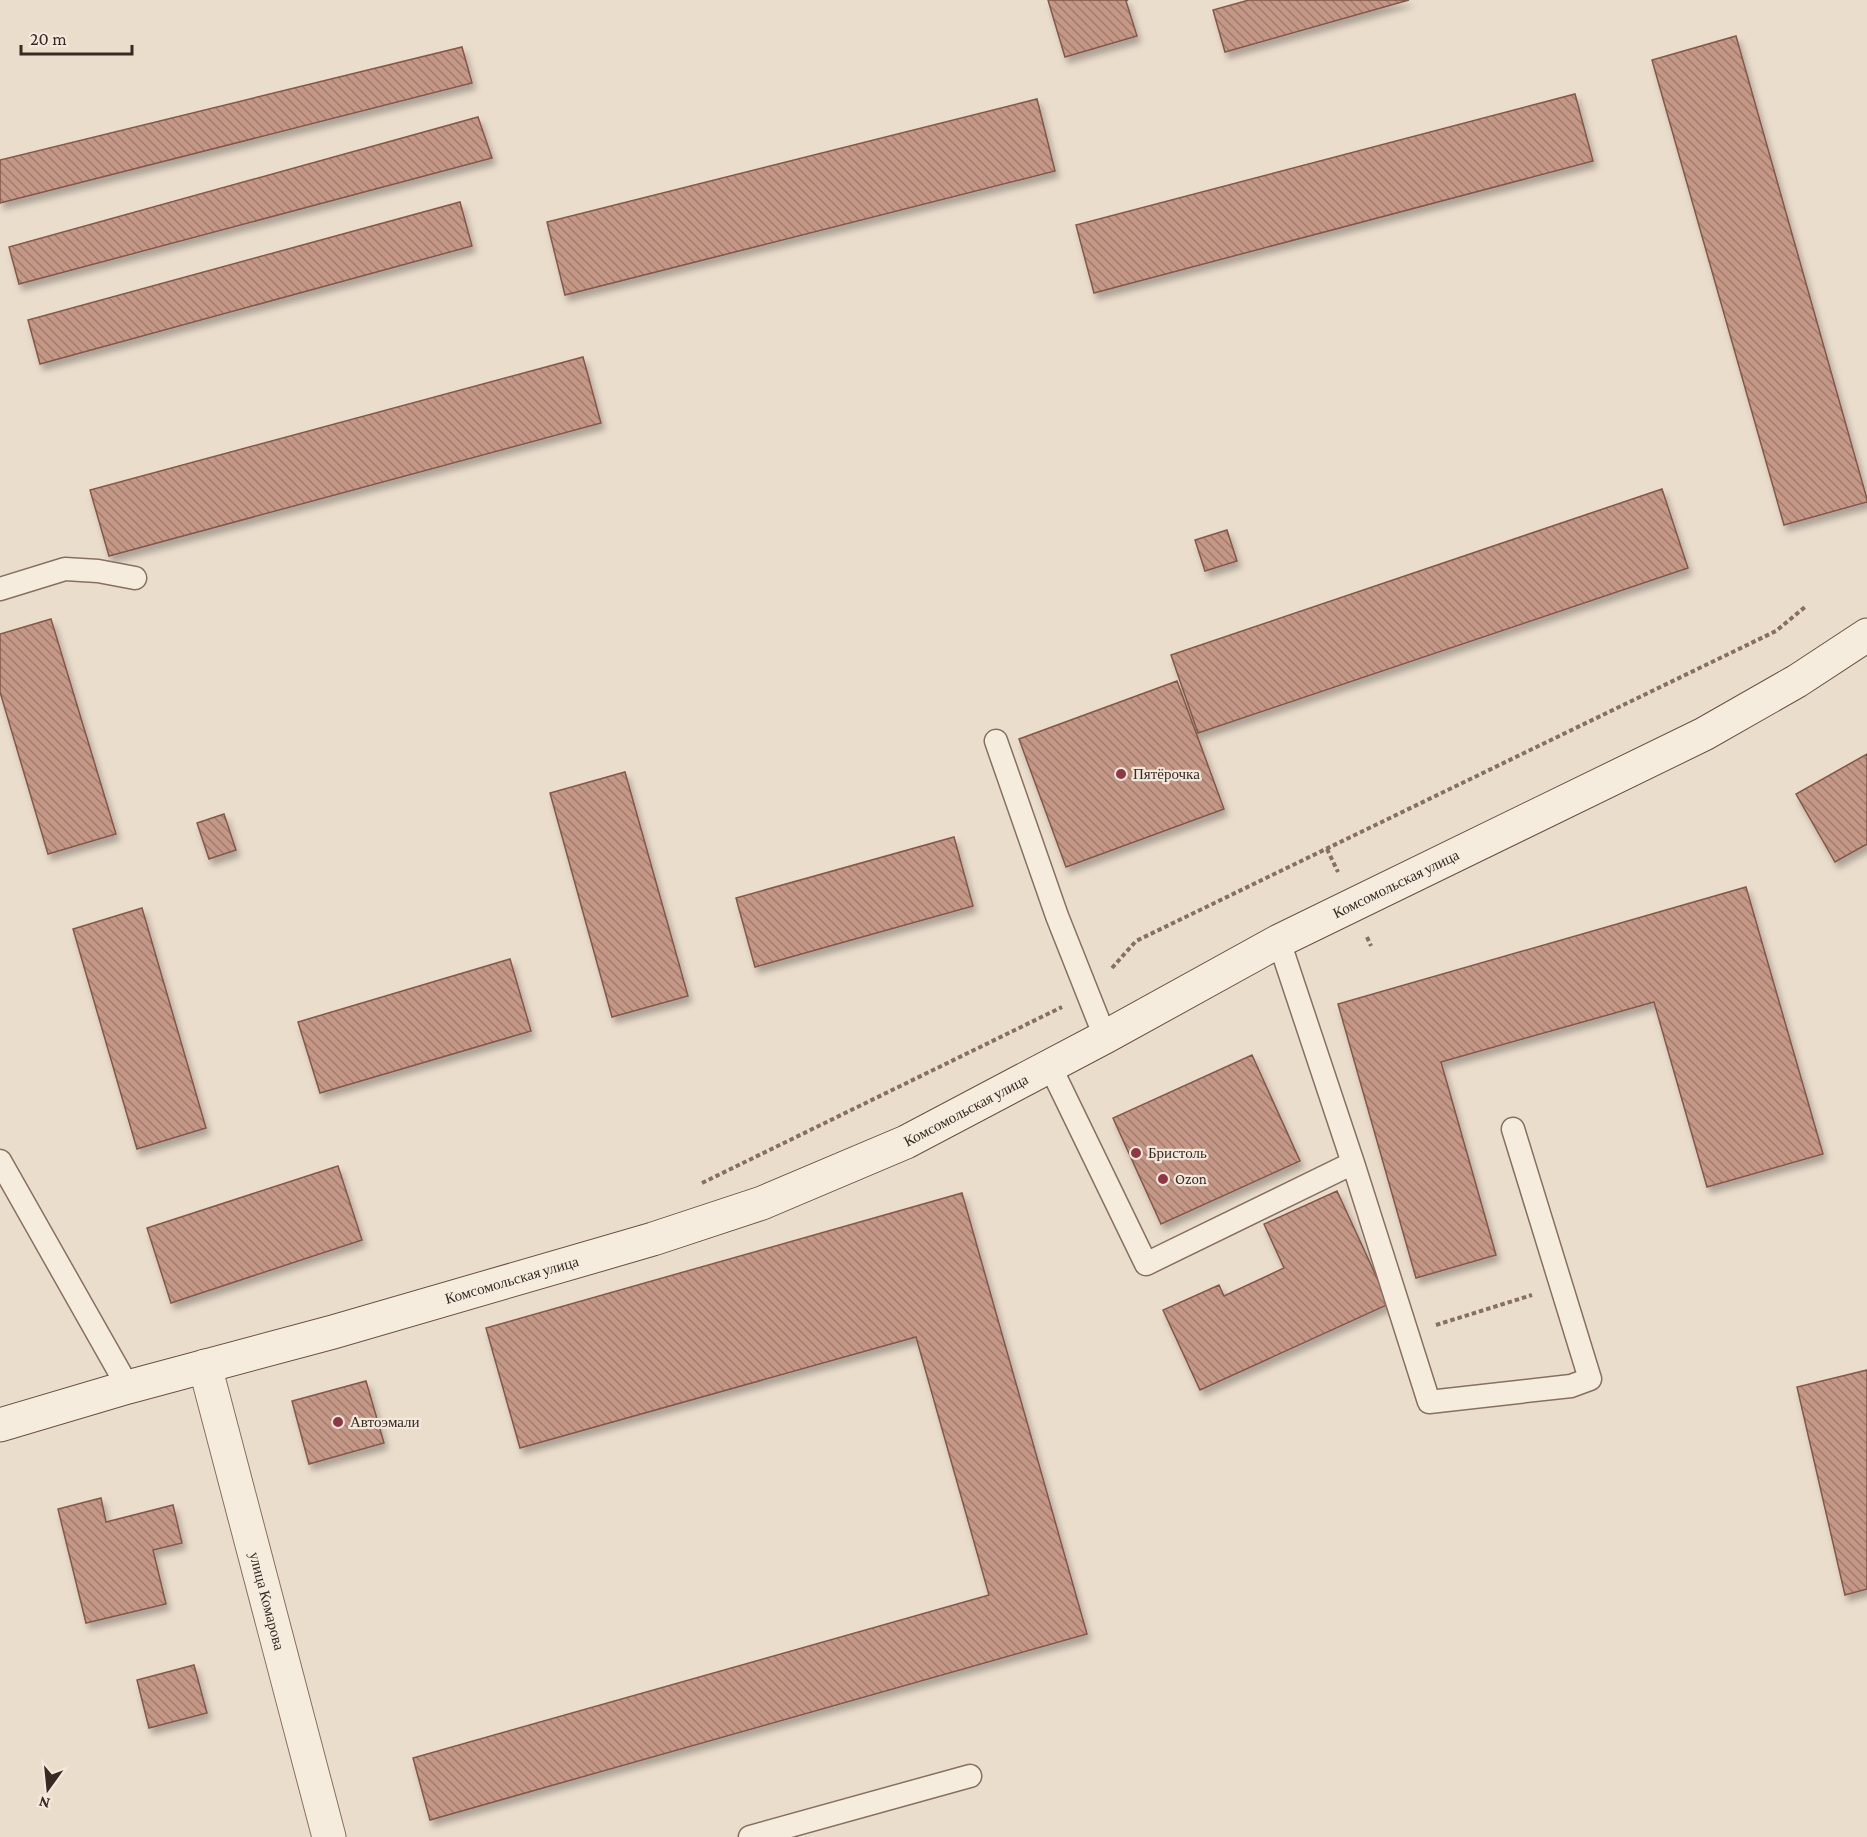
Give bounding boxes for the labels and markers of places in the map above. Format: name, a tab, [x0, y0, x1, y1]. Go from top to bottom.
place label: Пятёрочка	[1133, 766, 1200, 782]
marker: Пятёрочка	[1114, 767, 1128, 781]
place label: Бристоль	[1148, 1145, 1207, 1161]
marker: Бристоль	[1129, 1146, 1143, 1160]
place label: Ozon	[1175, 1171, 1207, 1187]
marker: Ozon	[1156, 1172, 1170, 1186]
place label: Автоэмали	[350, 1414, 420, 1430]
marker: Автоэмали	[331, 1415, 345, 1429]

